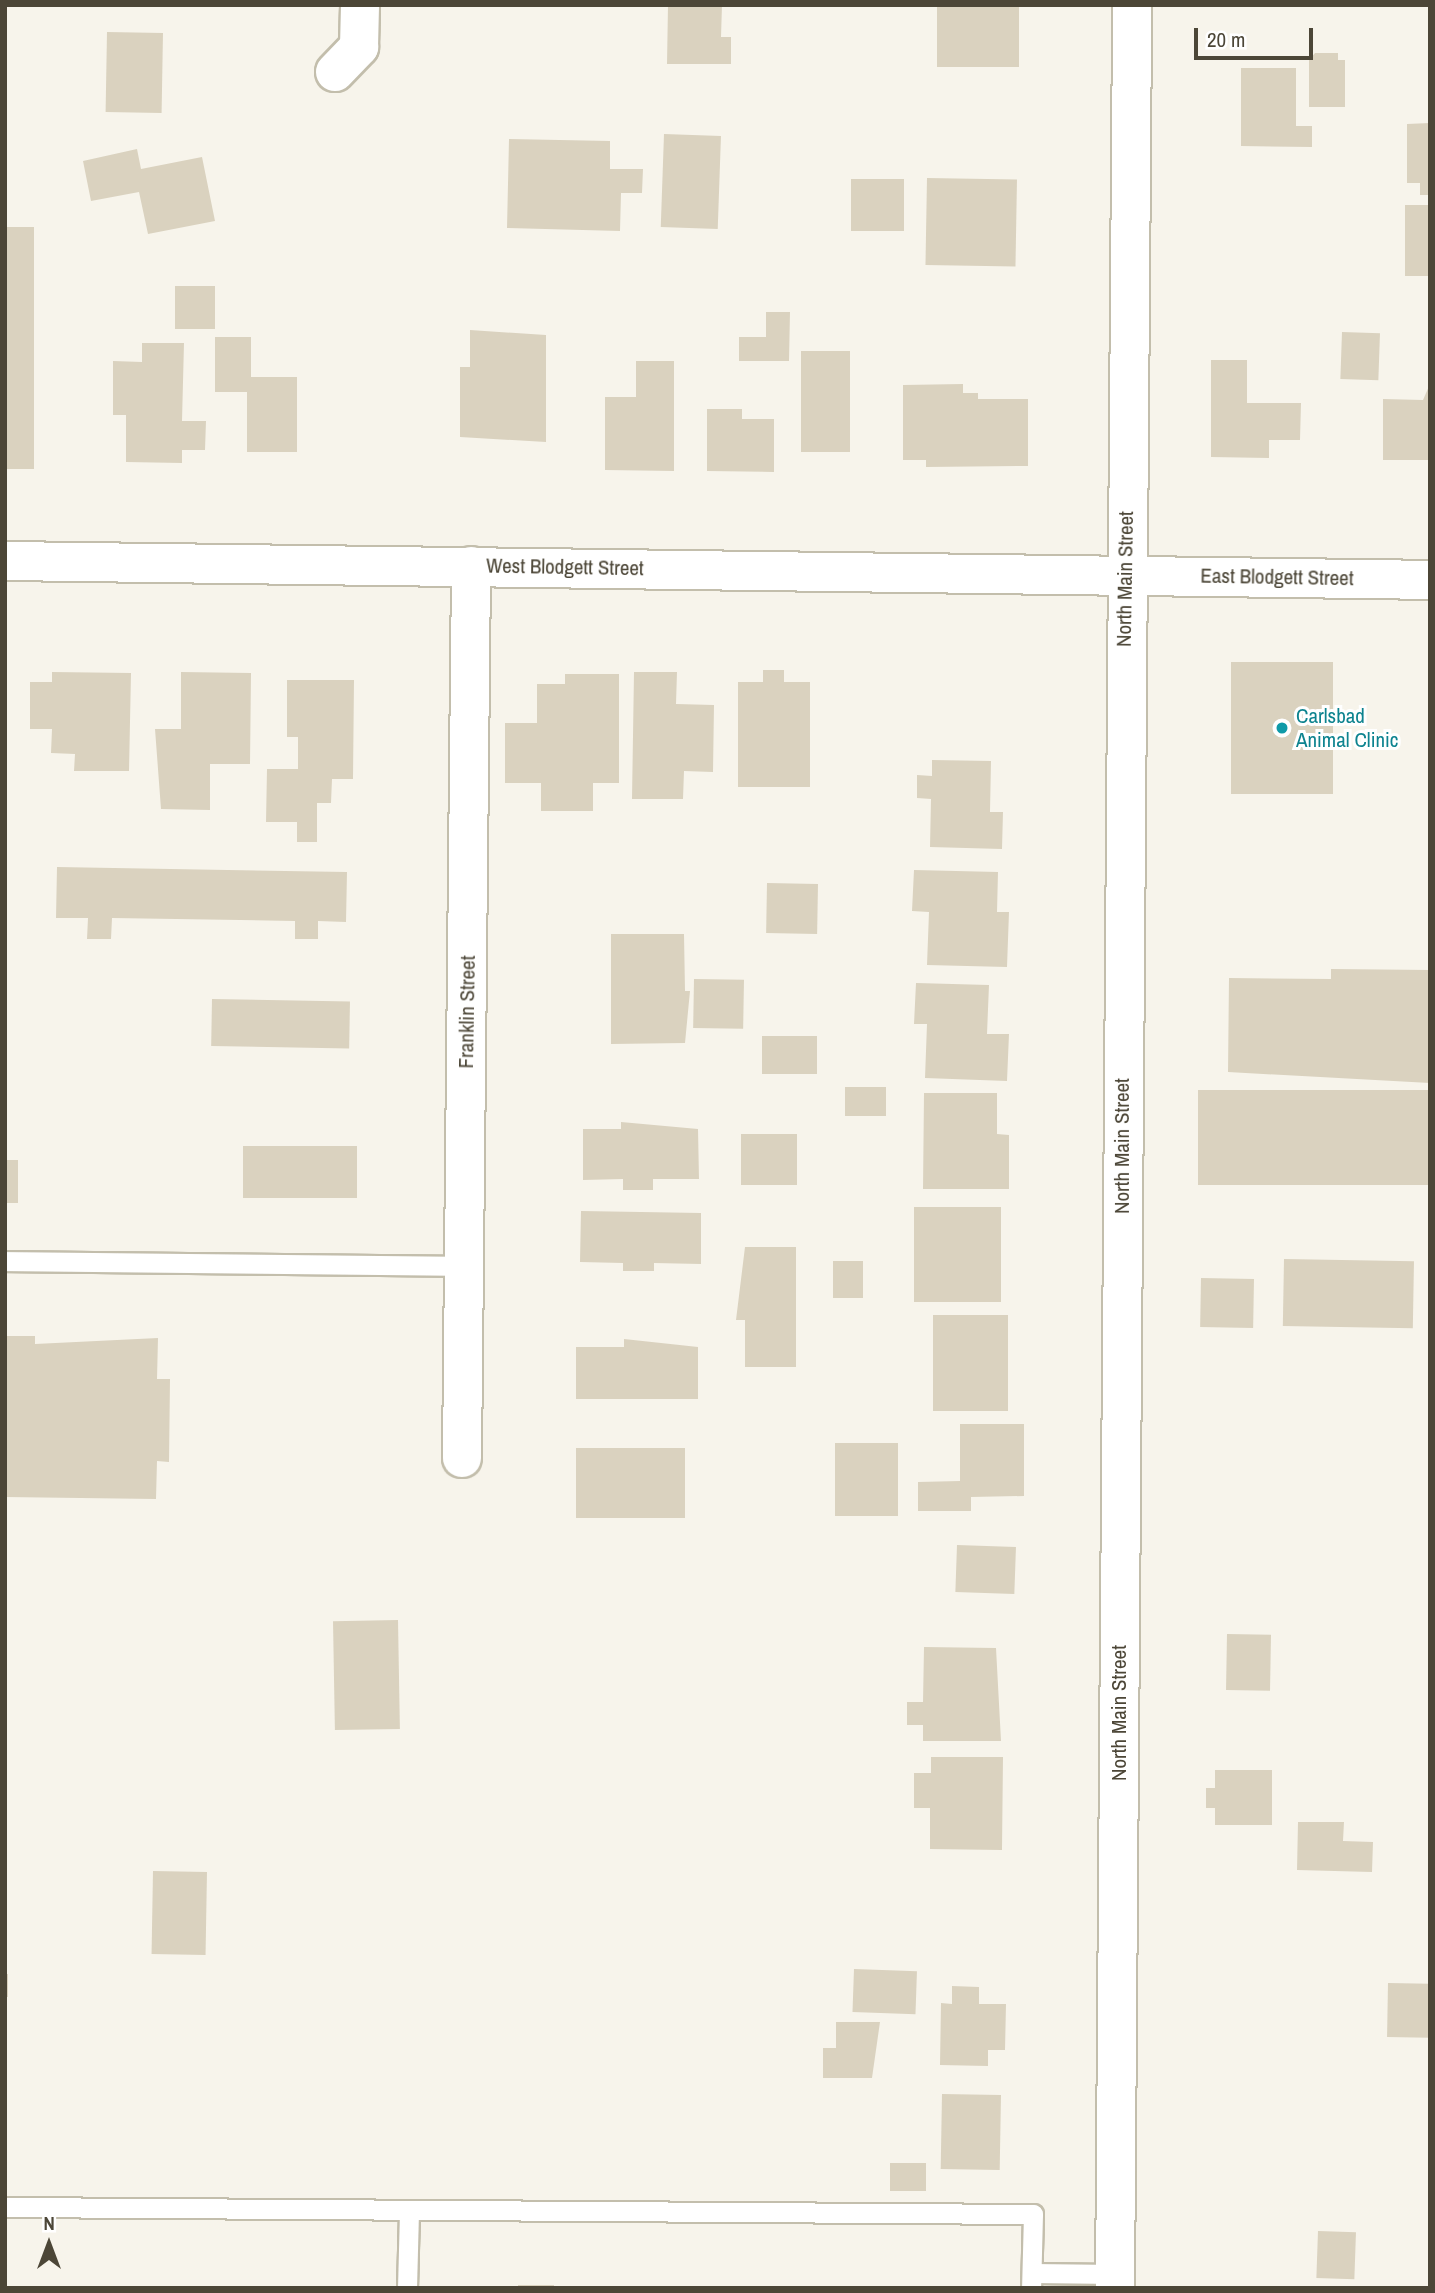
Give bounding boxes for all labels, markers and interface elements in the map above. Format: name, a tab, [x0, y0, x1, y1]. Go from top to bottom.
scale bar	[1197, 14, 1316, 58]
text: 20 m	[1207, 25, 1245, 54]
street label: North Main Street	[1111, 511, 1139, 647]
street label: West Blodgett Street	[486, 553, 644, 581]
street label: East Blodgett Street	[1200, 563, 1354, 591]
place label: Carlsbad Animal Clinic	[1296, 703, 1398, 753]
marker: Carlsbad Animal Clinic	[1274, 720, 1290, 736]
street label: Franklin Street	[453, 955, 481, 1069]
street label: North Main Street	[1109, 1078, 1135, 1214]
street label: North Main Street	[1106, 1645, 1132, 1781]
north arrow	[14, 2209, 84, 2279]
text: N	[43, 2210, 55, 2236]

